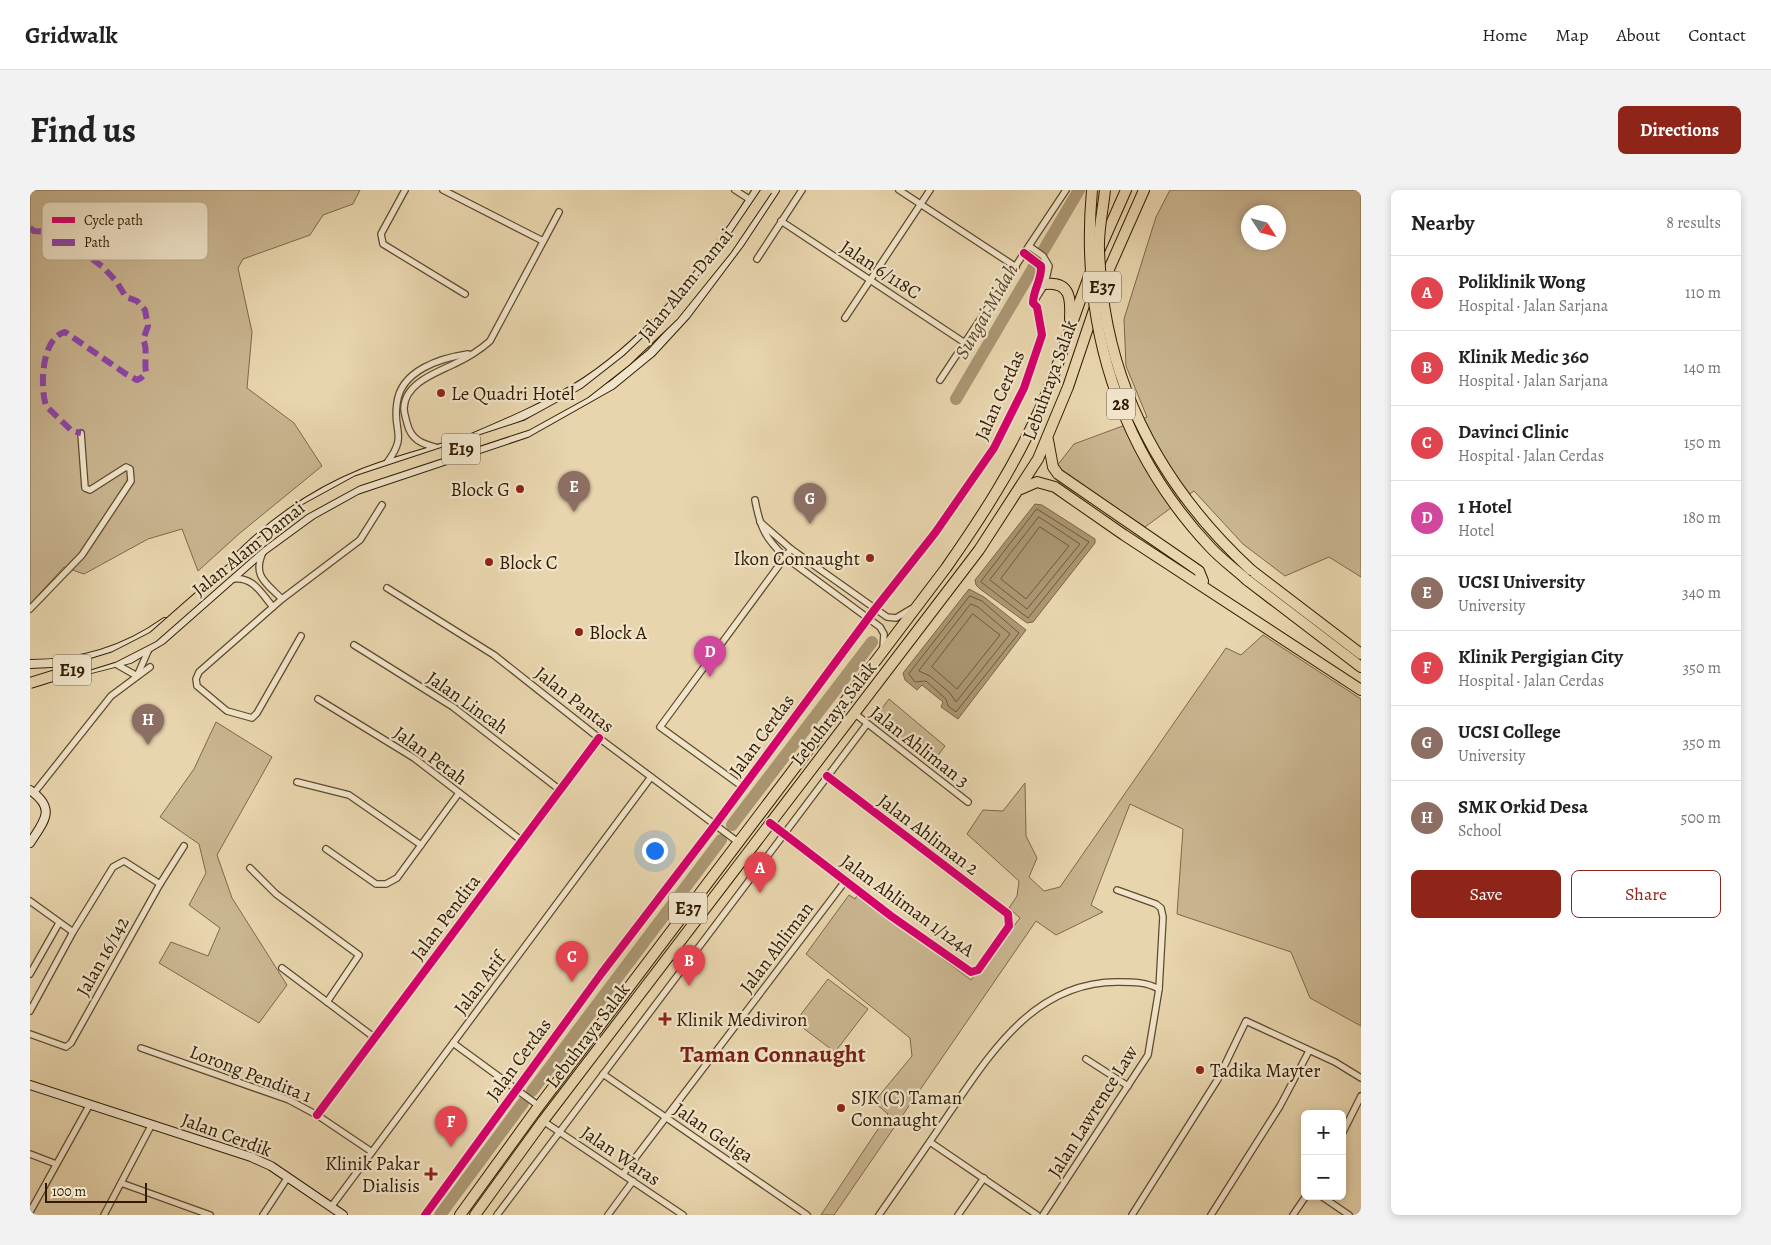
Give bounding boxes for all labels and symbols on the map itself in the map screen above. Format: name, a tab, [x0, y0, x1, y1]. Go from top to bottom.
legend	[42, 202, 208, 260]
north arrow	[1241, 205, 1286, 250]
text: Cycle path	[84, 211, 144, 230]
street label: Jalan Alam Damai	[632, 223, 739, 347]
text: Path	[84, 233, 111, 252]
street label: Jalan 6/118C	[835, 234, 926, 306]
water label: Sungai Midah	[948, 259, 1025, 364]
road number: E37	[1083, 271, 1121, 302]
street label: Lebuhraya Salak	[1016, 316, 1084, 444]
street label: Jalan Cerdas	[969, 346, 1031, 445]
place label: Le Quadri Hotel	[451, 381, 575, 407]
marker: Le Quadri Hotel	[435, 387, 447, 399]
road number: 28	[1107, 388, 1135, 420]
road number: E19	[442, 433, 480, 464]
pin: E	[558, 471, 590, 512]
place label: Block G	[451, 477, 510, 503]
marker: Block G	[514, 483, 526, 495]
pin: G	[794, 483, 826, 524]
street label: Jalan Alam Damai	[187, 495, 311, 602]
place label: Ikon Connaught	[734, 546, 860, 572]
place label: Block C	[499, 550, 558, 576]
marker: Ikon Connaught	[864, 552, 876, 564]
marker: Block C	[483, 556, 495, 568]
place label: Block A	[589, 620, 648, 646]
marker: Block A	[573, 626, 585, 638]
pin: D	[694, 636, 726, 677]
road number: E19	[53, 654, 91, 686]
street label: Lebuhraya Salak	[785, 656, 883, 771]
street label: Jalan Pantas	[529, 661, 620, 739]
street label: Jalan Lincah	[421, 665, 514, 741]
street label: Jalan Cerdas	[723, 689, 801, 782]
street label: Jalan Ahliman 3	[864, 700, 975, 794]
pin: H	[132, 704, 164, 745]
street label: Jalan Petah	[388, 720, 473, 791]
street label: Jalan Ahliman 2	[872, 788, 984, 882]
your location	[642, 838, 668, 864]
street label: Jalan Ahliman 1/124A	[835, 848, 980, 964]
pin: A	[744, 852, 776, 893]
street label: Jalan Pendita	[405, 869, 487, 966]
road number: E37	[669, 892, 707, 924]
street label: Jalan Ahliman	[734, 897, 820, 999]
street label: Jalan 16/142	[70, 912, 136, 1001]
pin: C	[556, 941, 588, 982]
street label: Jalan Arif	[448, 945, 513, 1020]
pin: B	[673, 945, 705, 986]
street label: Lebuhraya Salak	[539, 977, 636, 1094]
place label: Klinik Mediviron	[676, 1007, 807, 1033]
marker: Klinik Mediviron	[658, 1012, 672, 1026]
street label: Jalan Cerdas	[480, 1013, 558, 1106]
district label: Taman Connaught	[680, 1038, 866, 1070]
street label: Lorong Pendita 1	[186, 1039, 316, 1109]
street label: Jalan Lawrence Law	[1042, 1040, 1144, 1183]
place label: Tadika Mayter	[1210, 1058, 1320, 1084]
marker: Tadika Mayter	[1194, 1064, 1206, 1076]
place label: SJK (C) Taman Connaught	[851, 1085, 962, 1133]
street label: Jalan Geliga	[668, 1097, 759, 1169]
marker: SJK (C) Taman Connaught	[835, 1102, 847, 1114]
pin: F	[435, 1106, 467, 1147]
street label: Jalan Cerdik	[178, 1107, 276, 1163]
street label: Jalan Waras	[576, 1120, 665, 1192]
place label: Klinik Pakar Dialisis	[325, 1151, 420, 1199]
marker: Klinik Pakar Dialisis	[424, 1167, 438, 1181]
scale bar	[45, 1180, 148, 1203]

